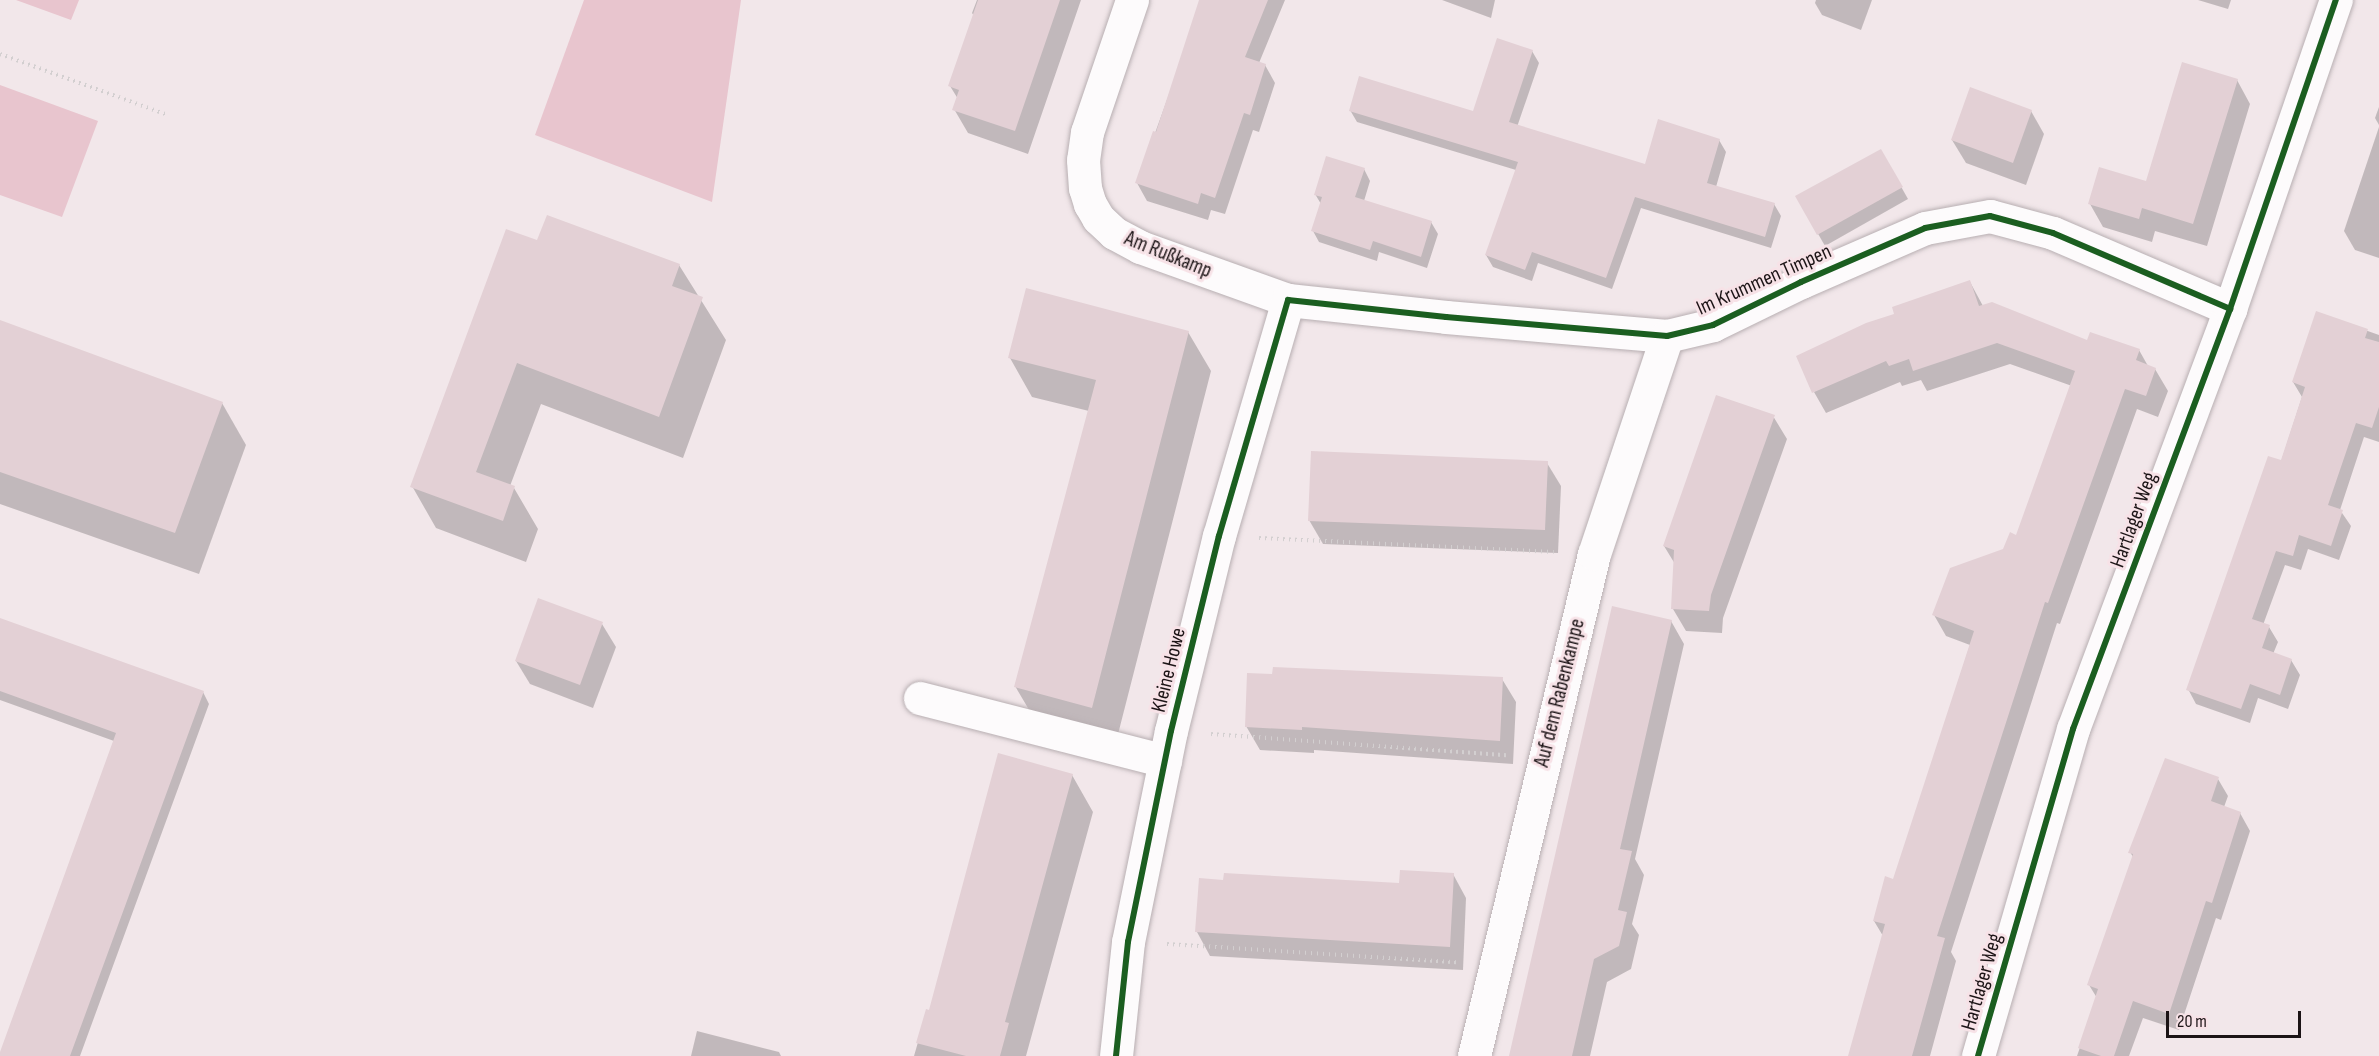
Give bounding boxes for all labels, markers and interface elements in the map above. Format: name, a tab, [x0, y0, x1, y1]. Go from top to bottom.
street label: Am Rußkamp	[1121, 226, 1215, 284]
street label: Im Krummen Timpen	[1693, 239, 1835, 321]
street label: Hartlager Weg	[2105, 469, 2163, 571]
street label: Auf dem Rabenkampe	[1529, 616, 1591, 770]
street label: Kleine Howe	[1146, 625, 1192, 715]
street label: Hartlager Weg	[1956, 931, 2008, 1033]
scale bar	[2169, 999, 2304, 1037]
text: 20 m	[2177, 1011, 2207, 1032]

